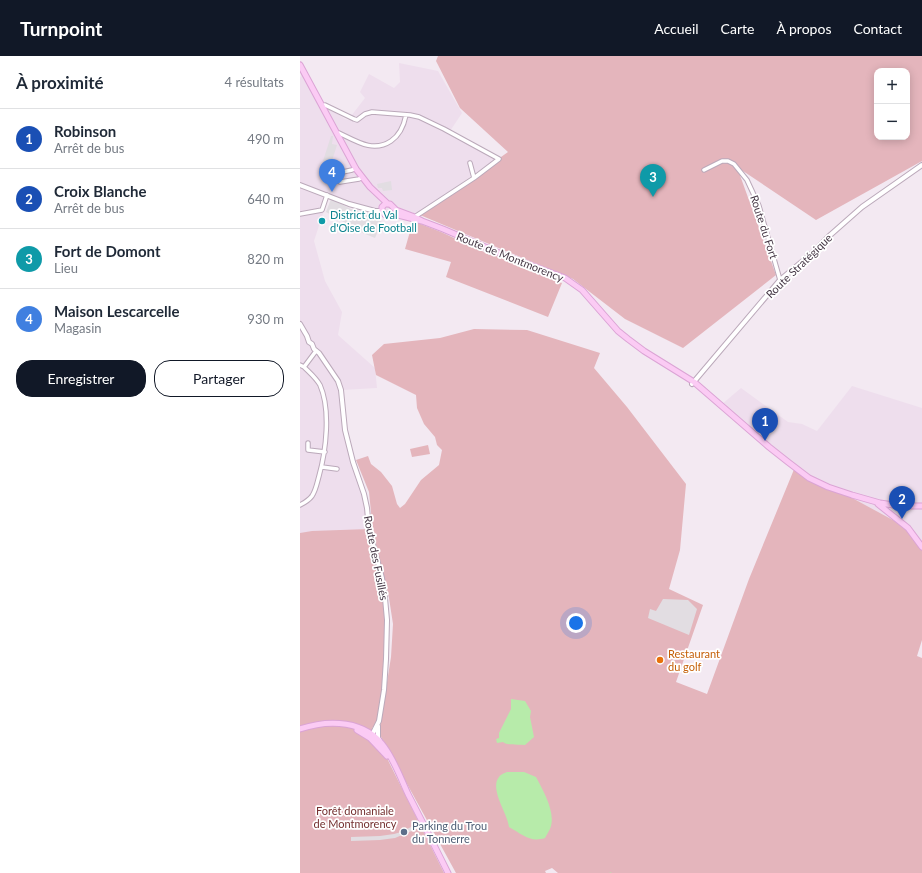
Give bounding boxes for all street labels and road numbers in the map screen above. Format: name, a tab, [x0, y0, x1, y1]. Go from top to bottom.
street label: Route du Fort	[748, 193, 781, 261]
street label: Route de Montmorency	[455, 229, 566, 284]
street label: Route Stratégique	[763, 231, 834, 300]
street label: Route des Fusillés	[362, 514, 391, 602]

